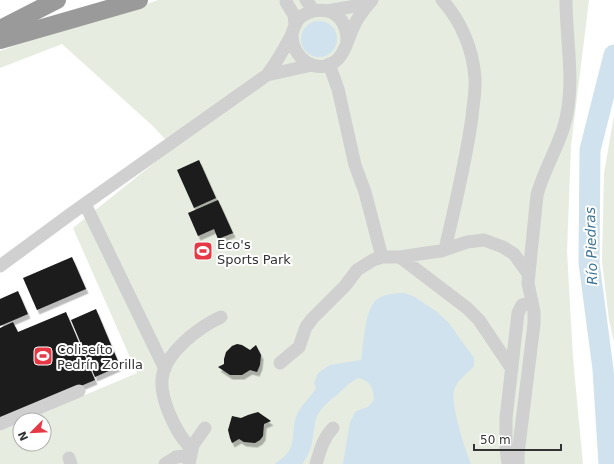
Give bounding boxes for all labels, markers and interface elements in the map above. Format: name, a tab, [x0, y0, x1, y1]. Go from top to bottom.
water label: Río Piedras	[582, 207, 600, 285]
place label: Eco's Sports Park	[217, 237, 291, 267]
sports icon: Eco's Sports Park	[192, 240, 214, 262]
place label: Coliseíto Pedrín Zorilla	[57, 342, 143, 372]
sports icon: Coliseíto Pedrín Zorilla	[32, 345, 54, 367]
north arrow	[12, 412, 52, 452]
scale bar	[474, 426, 561, 452]
text: N	[16, 429, 31, 443]
text: 50 m	[480, 433, 511, 447]

